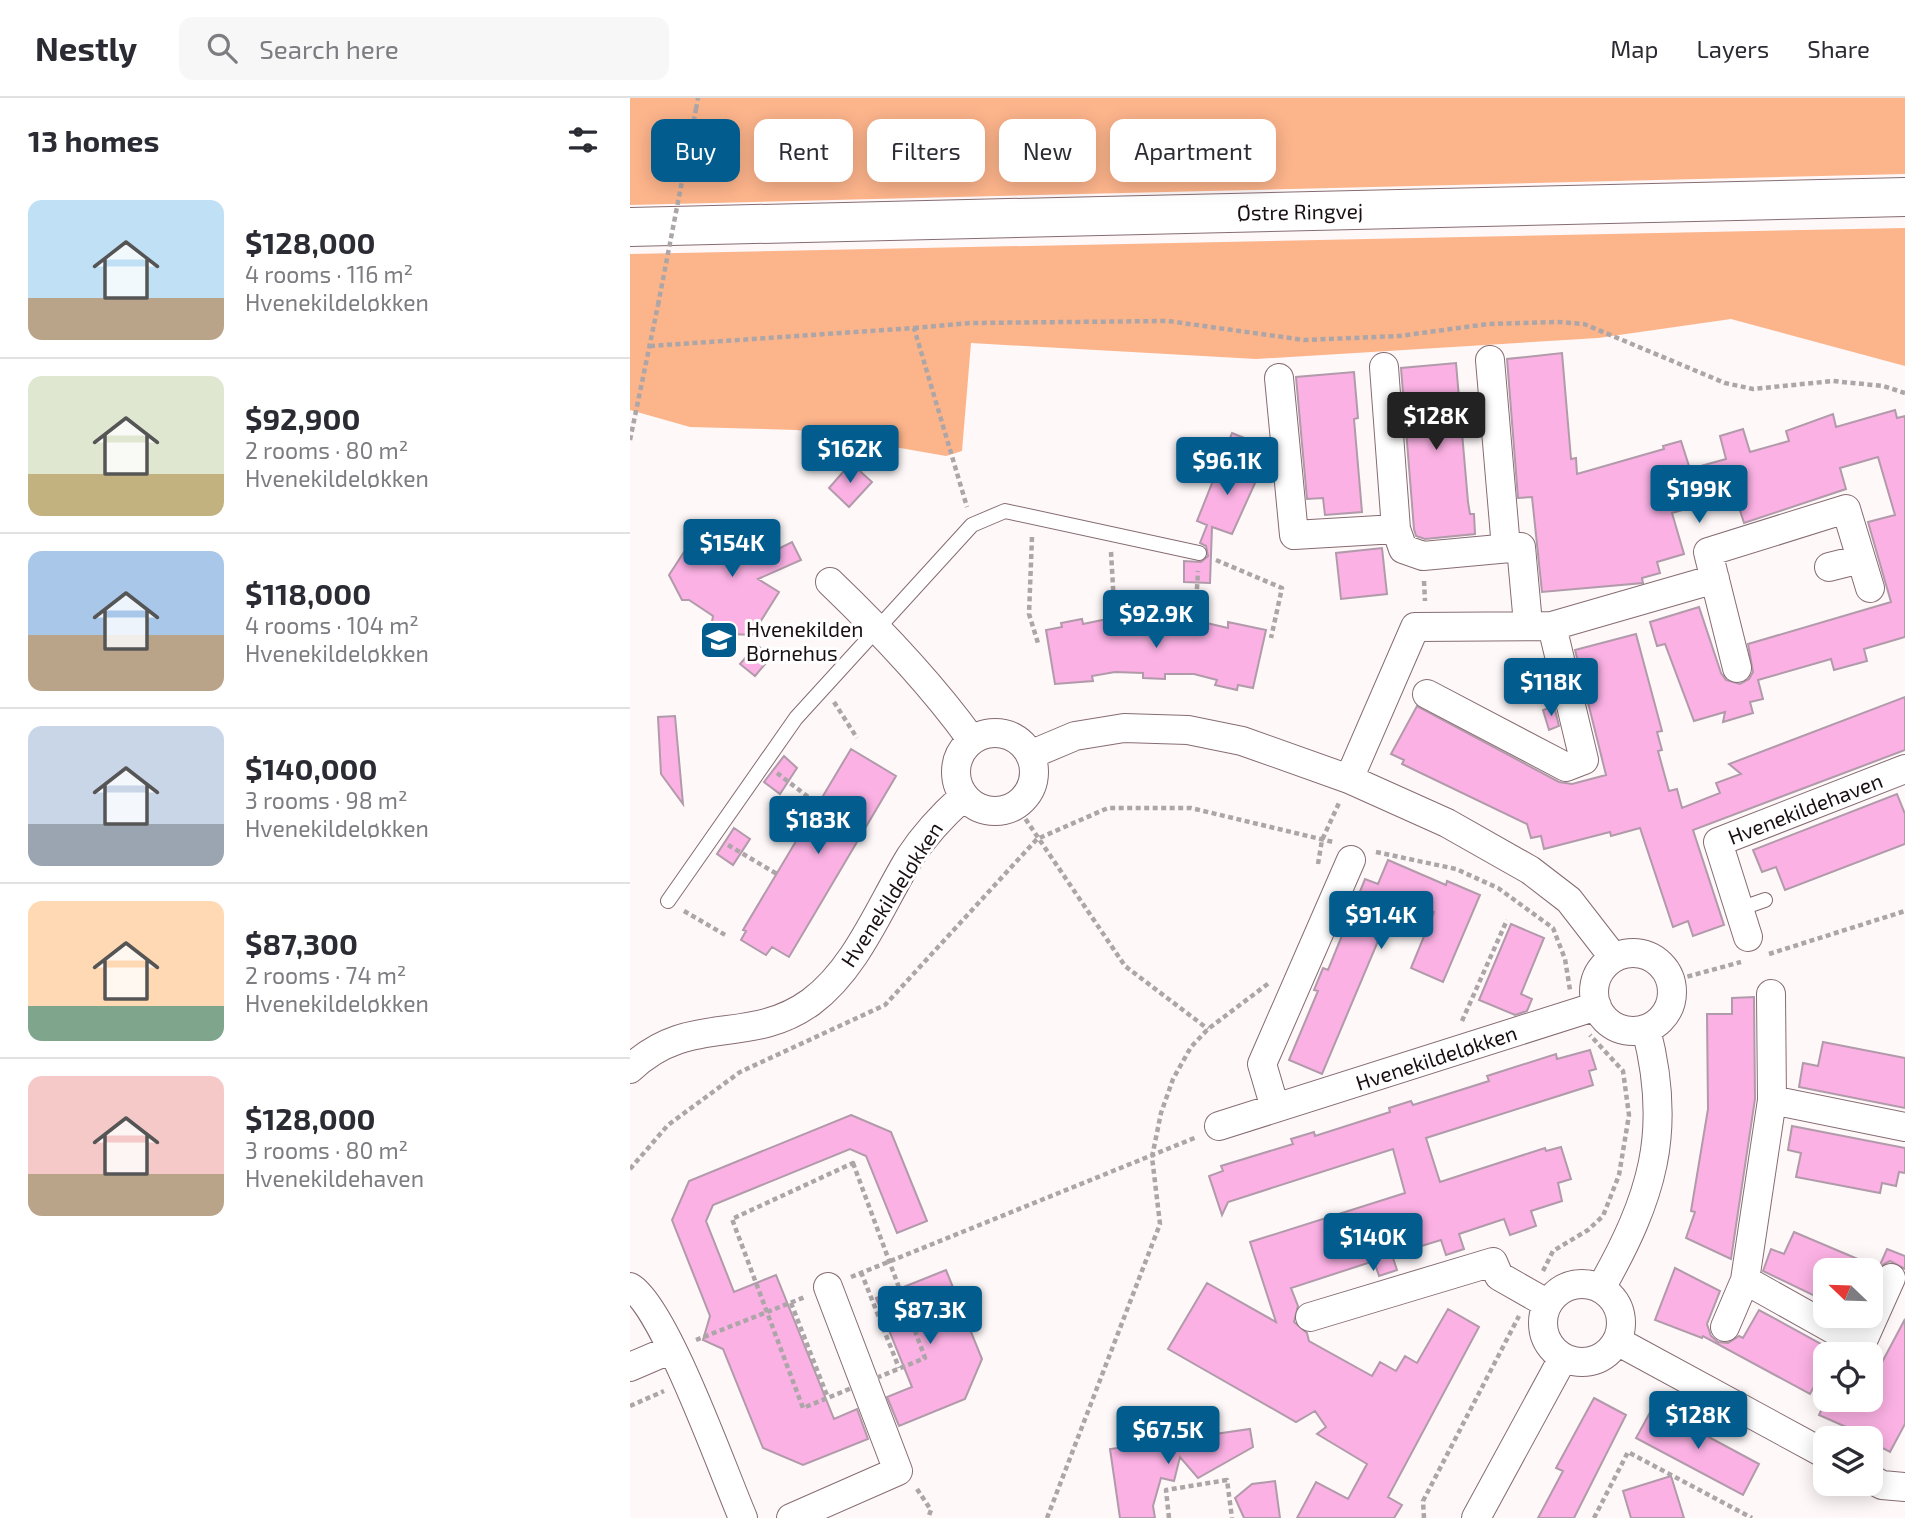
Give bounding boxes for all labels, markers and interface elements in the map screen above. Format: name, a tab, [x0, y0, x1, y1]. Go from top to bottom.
search box	[179, 17, 669, 80]
text: Nestly	[35, 28, 137, 68]
icon: search	[203, 29, 241, 67]
text: Search here	[259, 33, 399, 64]
text: Map	[1610, 34, 1658, 63]
text: Layers	[1696, 34, 1769, 63]
text: Share	[1807, 34, 1870, 63]
chip: Buy	[651, 119, 740, 182]
chip: Rent	[754, 119, 853, 182]
chip: Filters	[867, 119, 985, 182]
chip: New	[999, 119, 1096, 182]
chip: Apartment	[1110, 119, 1276, 182]
icon: filters	[564, 121, 602, 159]
text: 13 homes	[28, 122, 159, 158]
street label: Østre Ringvej	[1237, 197, 1363, 226]
text: $128,000	[245, 224, 376, 260]
icon: home	[84, 228, 168, 312]
text: 4 rooms · 116 m²	[245, 260, 413, 288]
text: Hvenekildeløkken	[245, 288, 429, 316]
pin: $128K	[1387, 392, 1485, 452]
text: $92,900	[245, 400, 360, 436]
text: $128K	[1403, 401, 1469, 429]
icon: home	[84, 404, 168, 488]
pin: $162K	[801, 426, 899, 485]
text: $162K	[818, 434, 882, 462]
text: 2 rooms · 80 m²	[245, 436, 408, 464]
pin: $96.1K	[1170, 438, 1284, 497]
text: $96.1K	[1192, 446, 1262, 474]
text: Hvenekildeløkken	[245, 464, 429, 492]
pin: $199K	[1650, 466, 1748, 525]
text: $199K	[1667, 474, 1732, 502]
pin: $154K	[683, 519, 781, 579]
text: $154K	[699, 528, 765, 556]
text: $118,000	[245, 575, 371, 611]
icon: home	[84, 579, 168, 663]
pin: $92.9K	[1099, 590, 1213, 650]
text: $92.9K	[1119, 599, 1193, 627]
text: 4 rooms · 104 m²	[245, 611, 419, 639]
place label: Hvenekilden Børnehus	[746, 616, 863, 665]
school or university icon: Hvenekilden Børnehus	[698, 619, 740, 661]
text: Hvenekildeløkken	[245, 639, 429, 667]
pin: $118K	[1502, 658, 1600, 718]
text: $118K	[1520, 667, 1582, 695]
text: $140,000	[245, 750, 377, 786]
icon: home	[84, 754, 168, 838]
street label: Hvenekildehaven	[1724, 767, 1886, 849]
text: 3 rooms · 98 m²	[245, 786, 407, 814]
pin: $183K	[769, 796, 867, 856]
text: $183K	[785, 805, 851, 833]
text: Hvenekildeløkken	[245, 814, 429, 842]
street label: Hvenekildeløkken	[835, 817, 947, 971]
pin: $91.4K	[1324, 892, 1438, 951]
text: $91.4K	[1345, 900, 1417, 928]
text: $87,300	[245, 925, 358, 961]
icon: home	[84, 929, 168, 1013]
text: 2 rooms · 74 m²	[245, 961, 406, 989]
text: Hvenekildeløkken	[245, 989, 429, 1017]
street label: Hvenekildeløkken	[1352, 1019, 1520, 1095]
text: $128,000	[245, 1100, 376, 1136]
icon: home	[84, 1104, 168, 1188]
text: 3 rooms · 80 m²	[245, 1136, 408, 1164]
text: Hvenekildehaven	[245, 1164, 424, 1192]
pin: $140K	[1324, 1214, 1422, 1273]
text: $140K	[1339, 1222, 1407, 1250]
north arrow	[1813, 1258, 1883, 1328]
map controls	[1813, 1258, 1883, 1496]
pin: $87.3K	[873, 1286, 987, 1346]
text: $87.3K	[894, 1295, 966, 1323]
button: locate	[1813, 1342, 1883, 1412]
pin: $128K	[1649, 1392, 1747, 1451]
text: $128K	[1665, 1400, 1731, 1428]
pin: $67.5K	[1111, 1406, 1225, 1466]
text: $67.5K	[1133, 1415, 1204, 1443]
button: layers	[1813, 1426, 1883, 1496]

